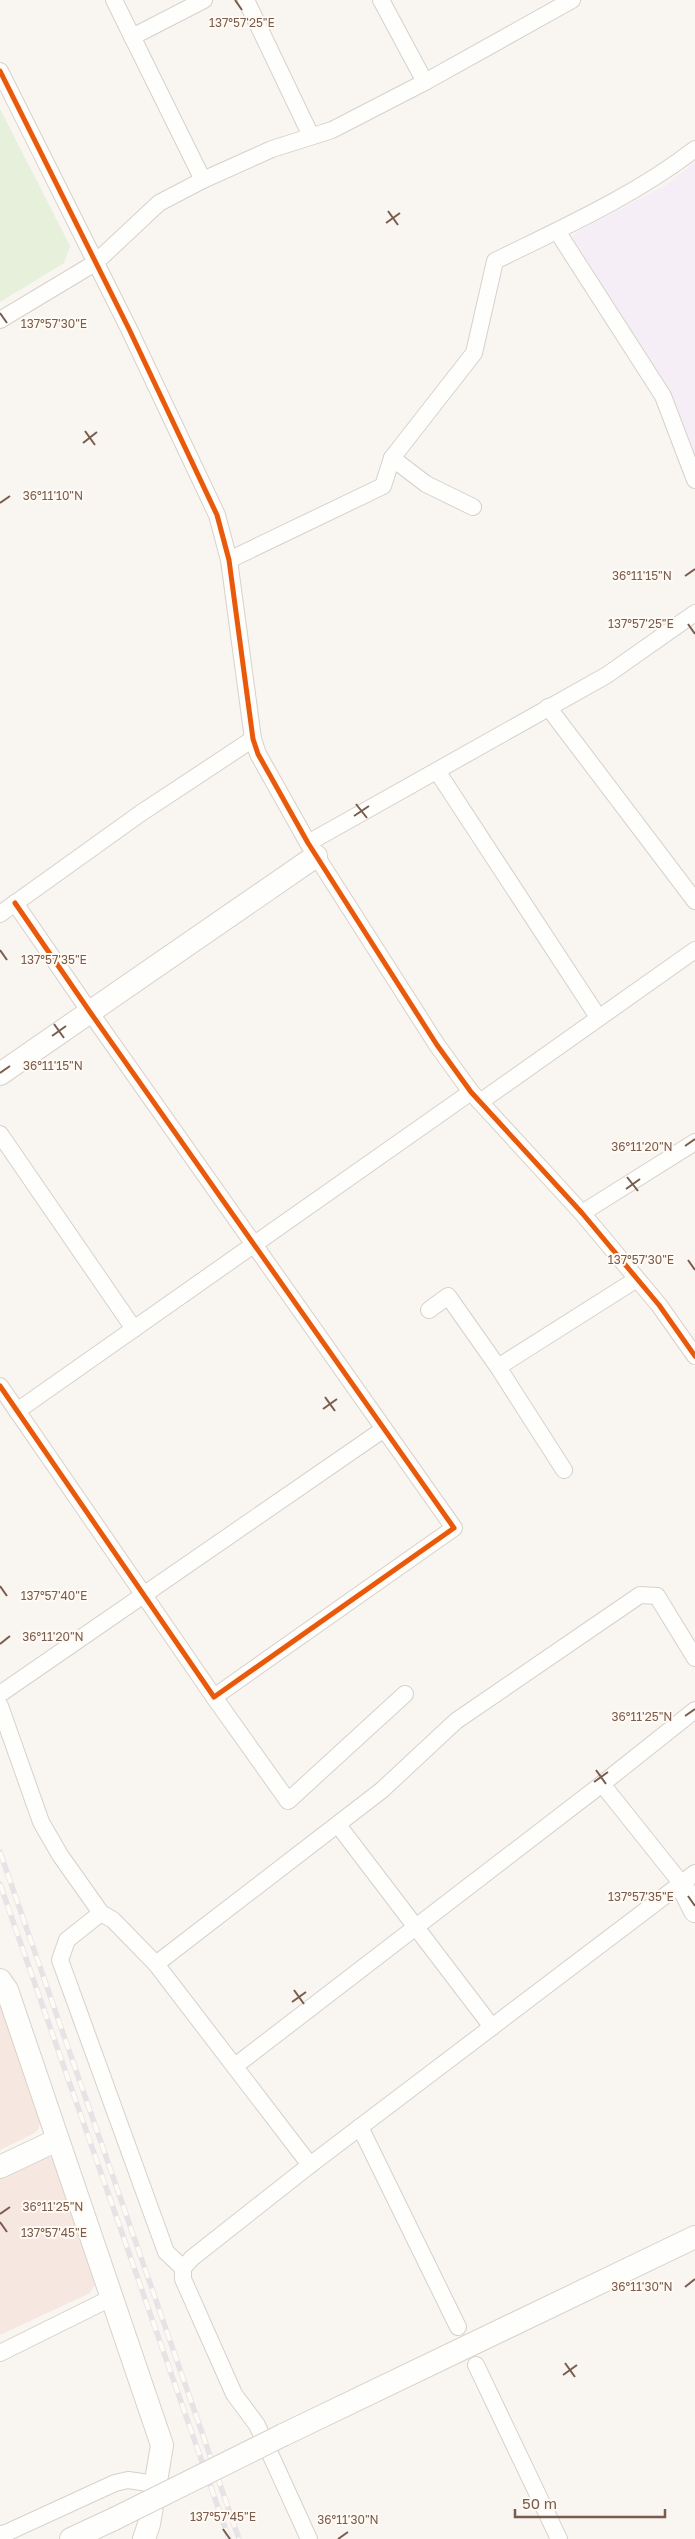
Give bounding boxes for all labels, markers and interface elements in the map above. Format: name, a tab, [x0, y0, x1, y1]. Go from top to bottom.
text: 137°57'25"E	[209, 15, 275, 30]
text: 137°57'30"E	[21, 316, 87, 331]
text: 36°11'10"N	[23, 488, 83, 503]
text: 36°11'15"N	[612, 568, 672, 583]
text: 137°57'25"E	[608, 616, 674, 631]
text: 137°57'35"E	[21, 952, 87, 967]
text: 36°11'15"N	[23, 1058, 83, 1073]
text: 36°11'20"N	[611, 1139, 673, 1154]
text: 137°57'30"E	[608, 1252, 674, 1267]
text: 137°57'40"E	[21, 1588, 87, 1603]
text: 36°11'20"N	[22, 1629, 84, 1644]
text: 36°11'25"N	[612, 1709, 672, 1724]
text: 137°57'35"E	[608, 1889, 674, 1904]
text: 36°11'25"N	[23, 2199, 83, 2214]
text: 137°57'45"E	[21, 2225, 87, 2240]
text: 36°11'30"N	[611, 2279, 673, 2294]
scale bar	[515, 2486, 665, 2518]
text: 50 m	[522, 2494, 557, 2512]
text: 137°57'45"E	[190, 2509, 256, 2524]
text: 36°11'30"N	[317, 2512, 379, 2527]

